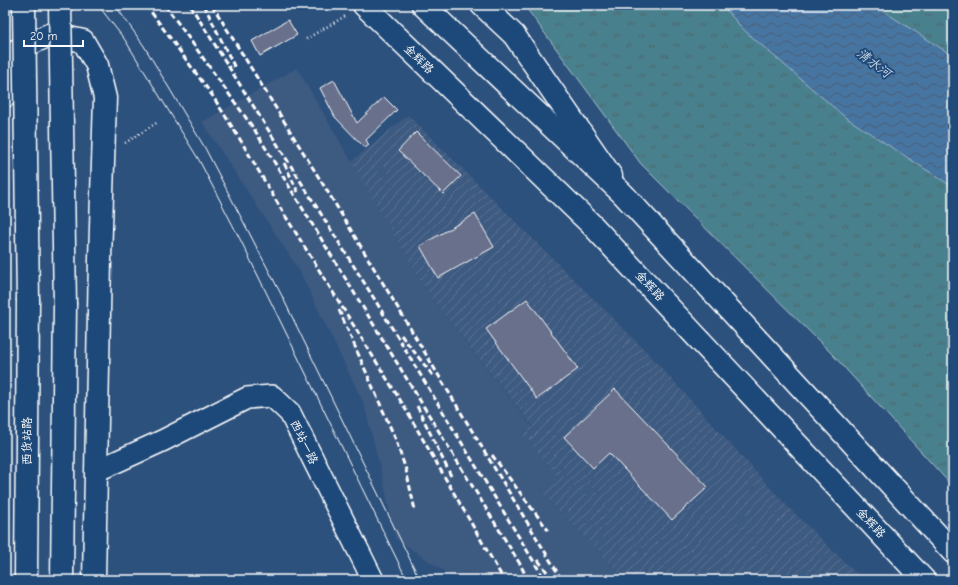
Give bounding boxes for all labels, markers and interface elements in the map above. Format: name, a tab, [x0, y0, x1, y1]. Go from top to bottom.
scale bar	[24, 22, 83, 48]
text: 20 m	[30, 29, 58, 43]
street label: 金辉路	[401, 41, 437, 77]
water label: 清水河	[854, 45, 896, 82]
street label: 金辉路	[633, 268, 667, 304]
street label: 西货站路	[20, 417, 34, 465]
street label: 西站一路	[287, 417, 321, 467]
street label: 金辉路	[854, 505, 888, 541]

